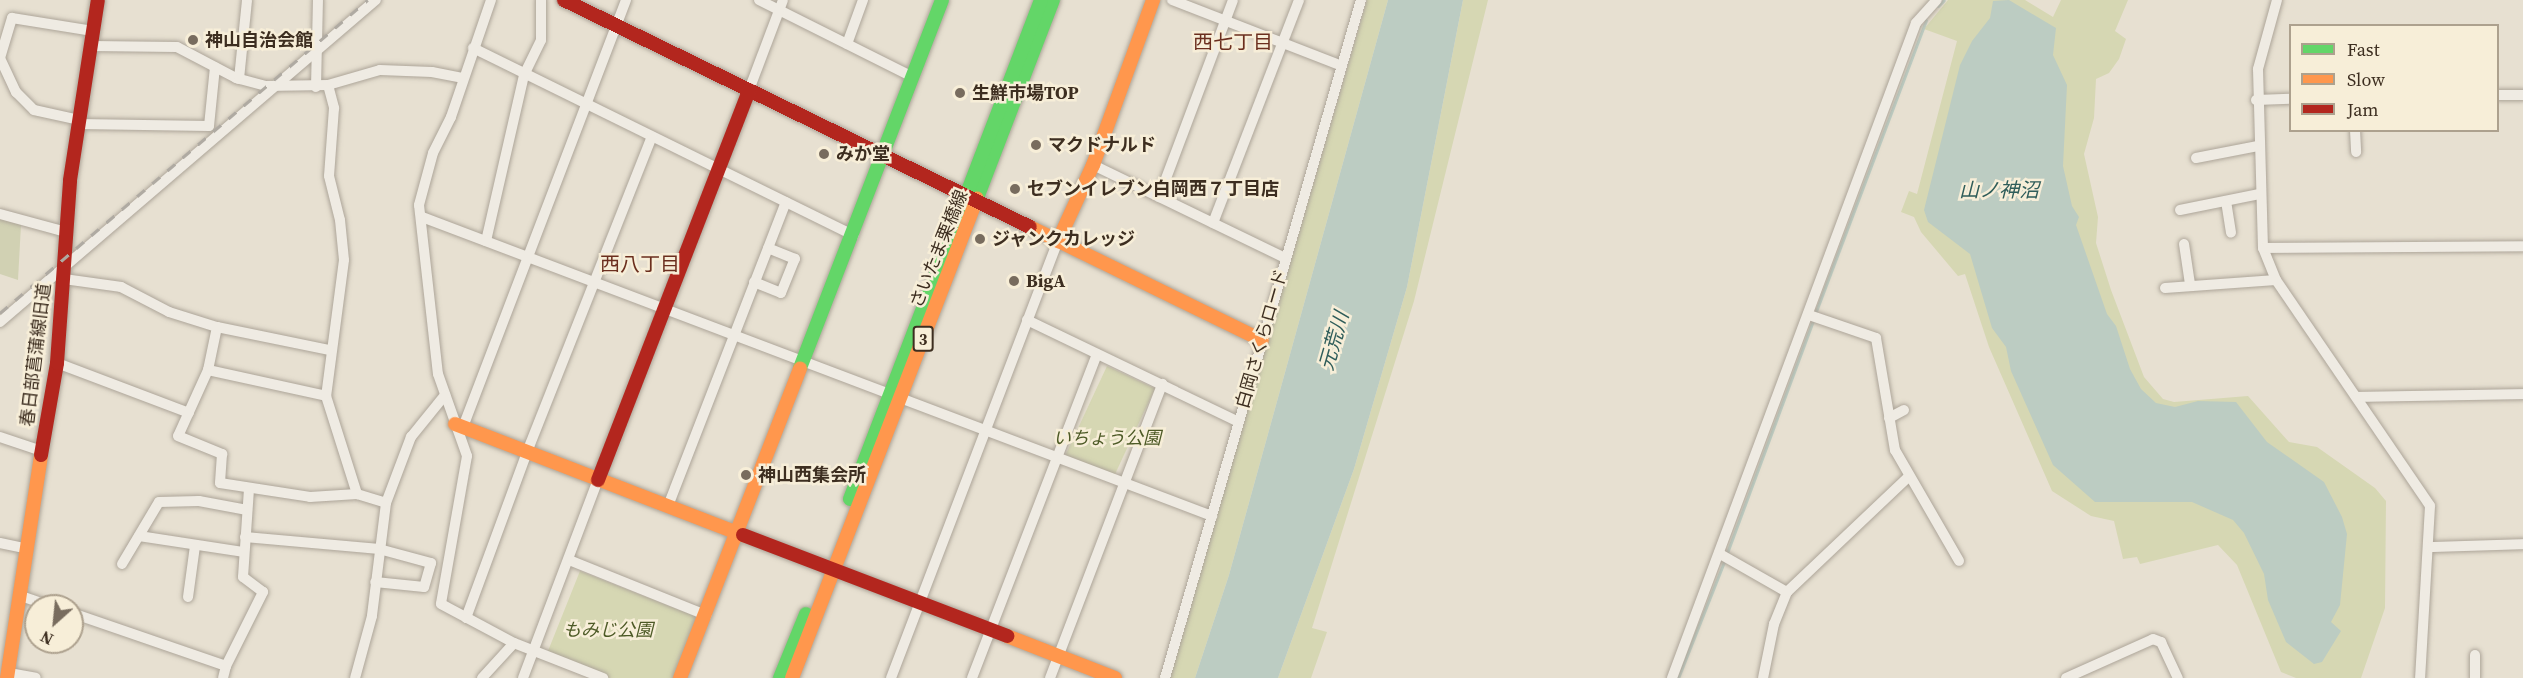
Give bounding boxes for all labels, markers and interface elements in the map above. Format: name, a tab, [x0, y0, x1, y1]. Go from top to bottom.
legend	[2289, 24, 2499, 132]
place label: 神山自治会館	[205, 29, 313, 51]
district label: 西七丁目	[1193, 30, 1273, 54]
marker: 神山自治会館	[186, 33, 200, 47]
text: Fast	[2347, 37, 2380, 62]
text: Slow	[2347, 67, 2385, 92]
place label: 生鮮市場TOP	[972, 82, 1079, 104]
marker: 生鮮市場TOP	[953, 86, 967, 100]
text: Jam	[2347, 97, 2379, 122]
place label: マクドナルド	[1048, 134, 1156, 156]
marker: マクドナルド	[1029, 138, 1043, 152]
place label: みか堂	[836, 143, 890, 165]
marker: みか堂	[817, 147, 831, 161]
place label: セブンイレブン白岡西７丁目店	[1027, 178, 1279, 200]
water label: 山ノ神沼	[1959, 178, 2039, 202]
marker: セブンイレブン白岡西７丁目店	[1008, 182, 1022, 196]
street label: さいたま栗橋線	[905, 187, 973, 311]
place label: ジャンクカレッジ	[992, 228, 1136, 250]
marker: ジャンクカレッジ	[973, 232, 987, 246]
district label: 西八丁目	[600, 252, 680, 276]
street label: 白岡さくらロード	[1232, 267, 1292, 411]
place label: BigA	[1026, 270, 1065, 292]
marker: BigA	[1007, 274, 1021, 288]
street label: 春日部菖蒲線旧道	[17, 282, 55, 428]
water label: 元荒川	[1314, 309, 1354, 373]
road number: 3	[912, 326, 934, 352]
park label: いちょう公園	[1053, 427, 1161, 449]
place label: 神山西集会所	[758, 464, 866, 486]
marker: 神山西集会所	[739, 468, 753, 482]
north arrow	[24, 594, 84, 654]
park label: もみじ公園	[563, 619, 653, 641]
text: N	[37, 626, 57, 651]

